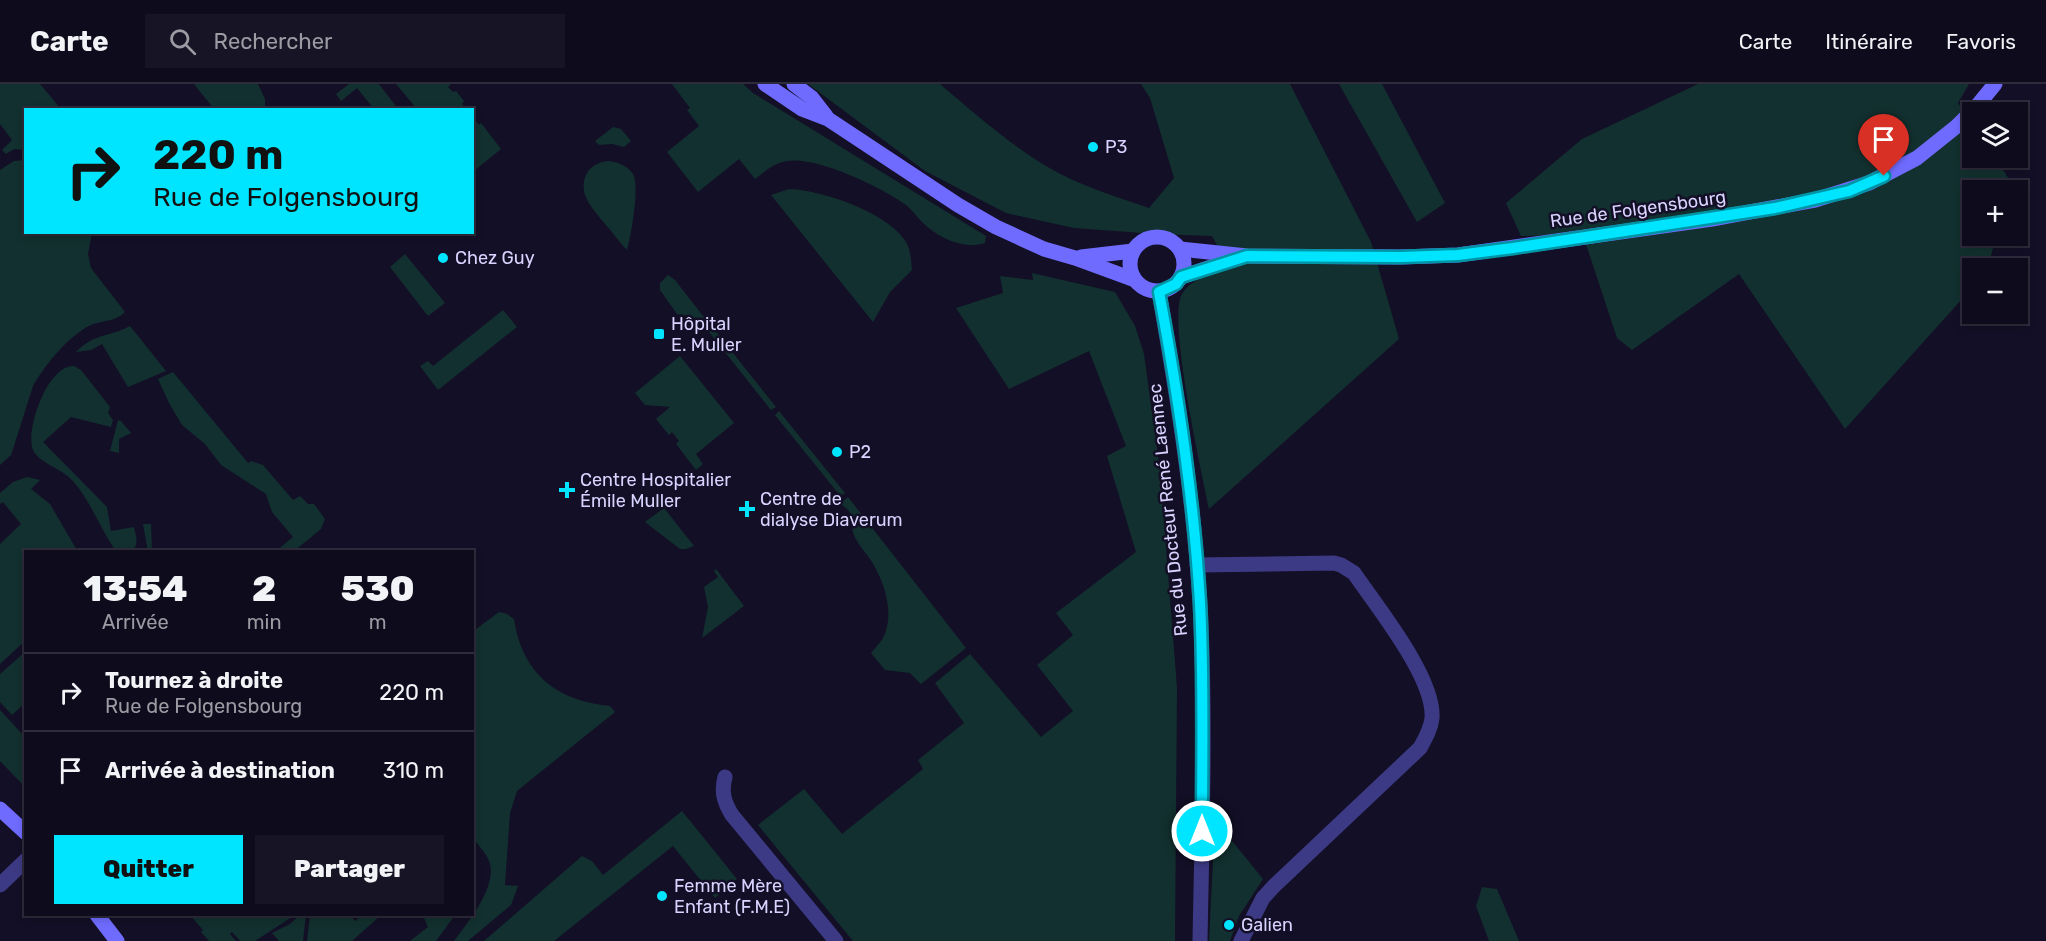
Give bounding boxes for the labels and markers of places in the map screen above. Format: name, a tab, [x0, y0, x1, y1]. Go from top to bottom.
pin	[1858, 114, 1909, 176]
place label: P3	[1105, 136, 1127, 158]
marker: P3	[1086, 140, 1100, 154]
place label: Chez Guy	[455, 247, 535, 269]
marker: Chez Guy	[436, 251, 450, 265]
place label: Hôpital E. Muller	[671, 313, 742, 356]
marker: Hôpital E. Muller	[652, 327, 666, 341]
place label: P2	[849, 441, 871, 463]
marker: P2	[830, 445, 844, 459]
place label: Centre Hospitalier Émile Muller	[580, 469, 731, 512]
marker: Centre Hospitalier Émile Muller	[558, 481, 576, 499]
place label: Centre de dialyse Diaverum	[760, 488, 903, 531]
marker: Centre de dialyse Diaverum	[738, 500, 756, 518]
place label: Femme Mère Enfant (F.M.E)	[674, 875, 790, 918]
marker: Femme Mère Enfant (F.M.E)	[655, 889, 669, 903]
place label: Galien	[1241, 914, 1293, 936]
marker: Galien	[1222, 918, 1236, 932]

